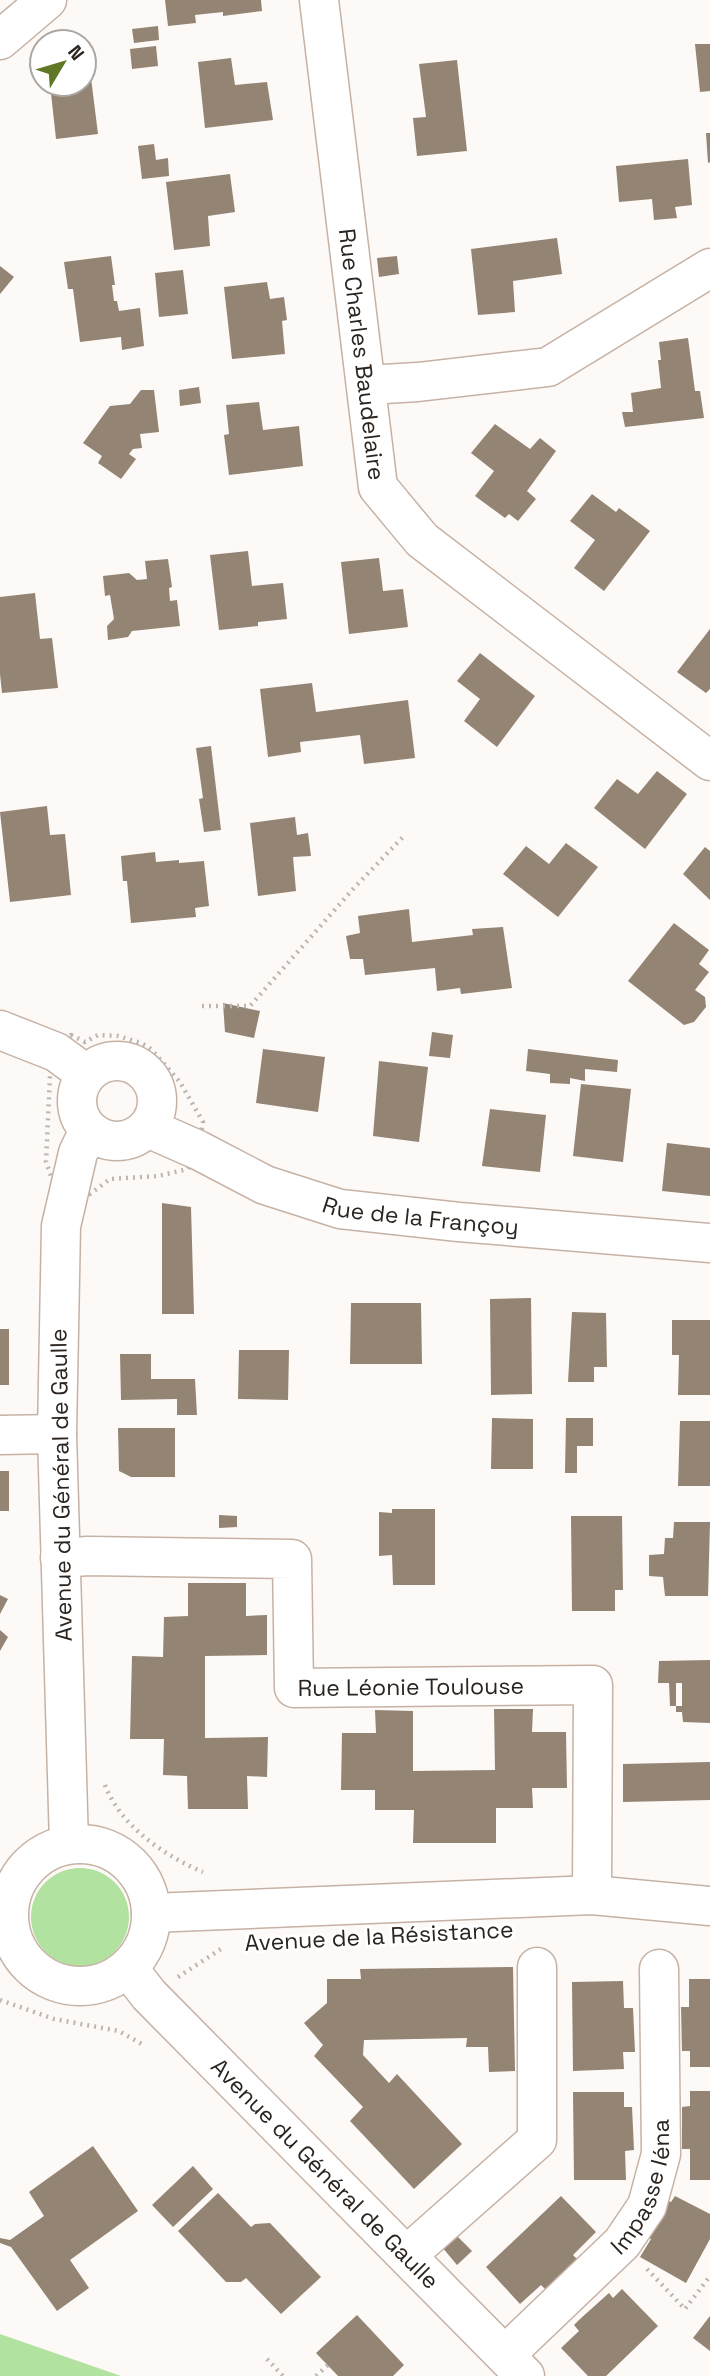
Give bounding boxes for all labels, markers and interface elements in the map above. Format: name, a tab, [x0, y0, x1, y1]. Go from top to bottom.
north arrow	[28, 28, 98, 98]
text: N	[62, 40, 90, 66]
street label: Rue Charles Baudelaire	[332, 227, 392, 482]
street label: Rue de la Françoy	[319, 1189, 520, 1242]
street label: Avenue du Général de Gaulle	[43, 1328, 79, 1642]
street label: Rue Léonie Toulouse	[298, 1671, 524, 1703]
street label: Avenue de la Résistance	[244, 1914, 514, 1958]
street label: Avenue du Général de Gaulle	[205, 2052, 446, 2295]
street label: Impasse Iéna	[604, 2119, 676, 2261]

